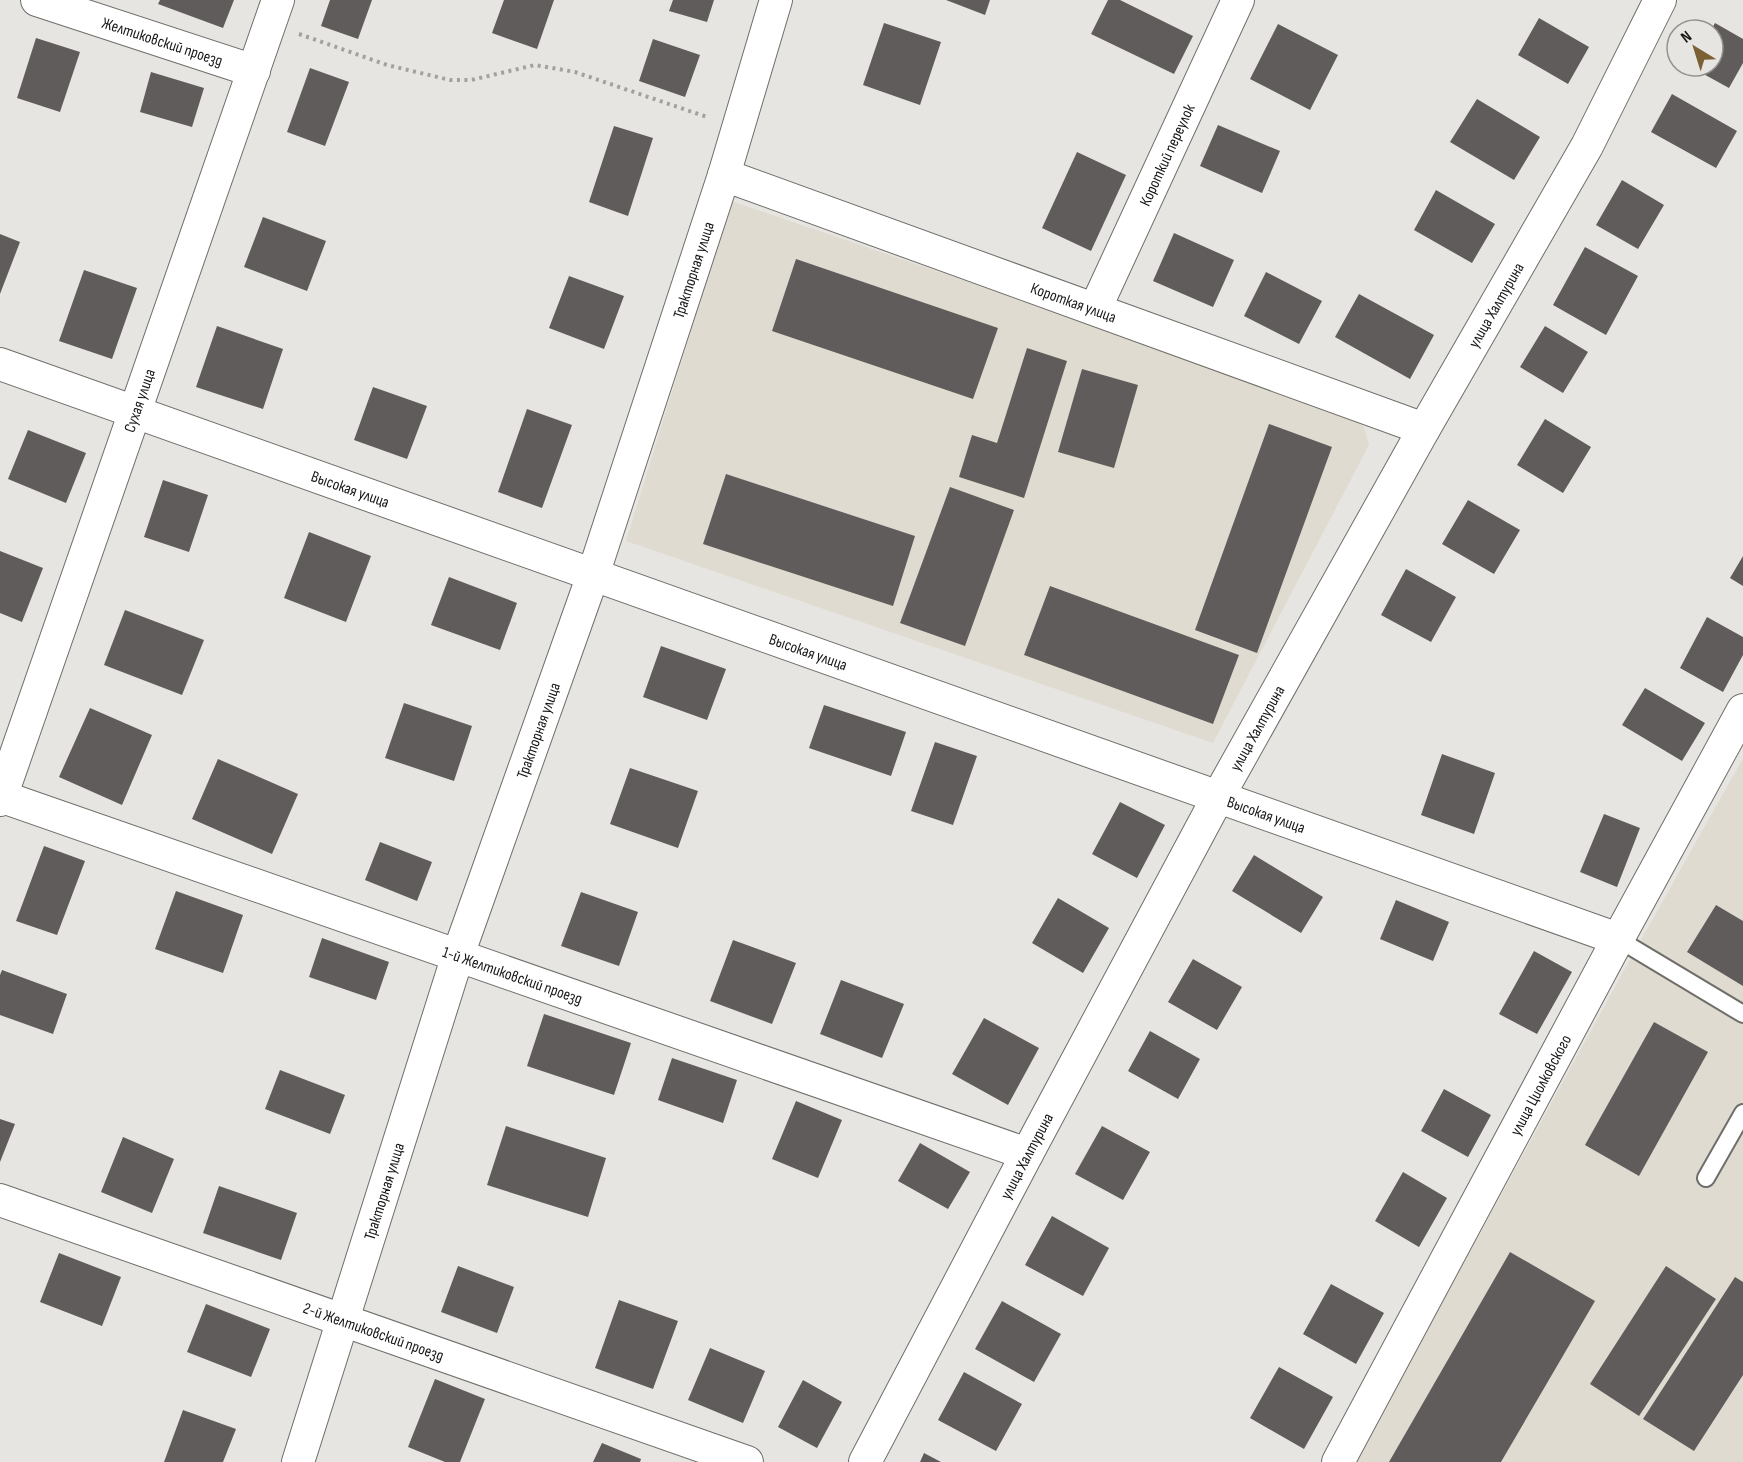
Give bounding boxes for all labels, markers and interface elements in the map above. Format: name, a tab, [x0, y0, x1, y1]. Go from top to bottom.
street label: Желтиковский проезд	[99, 14, 225, 71]
north arrow	[1665, 18, 1725, 78]
text: N	[1677, 27, 1696, 47]
street label: Короткий переулок	[1136, 101, 1200, 209]
street label: Тракторная улица	[670, 220, 719, 321]
street label: улица Халтурина	[1465, 260, 1529, 351]
street label: Короткая улица	[1028, 279, 1118, 327]
street label: Сухая улица	[120, 367, 160, 435]
street label: Высокая улица	[308, 467, 392, 513]
street label: Высокая улица	[766, 630, 850, 675]
street label: Тракторная улица	[513, 680, 565, 782]
street label: улица Халтурина	[1226, 683, 1289, 775]
street label: Высокая улица	[1224, 793, 1307, 838]
street label: 1-й Желтиковский проезд	[440, 943, 585, 1009]
street label: улица Циолковского	[1507, 1032, 1576, 1139]
street label: улица Халтурина	[997, 1110, 1058, 1203]
street label: Тракторная улица	[361, 1141, 409, 1242]
street label: 2-й Желтиковский проезд	[300, 1299, 446, 1366]

